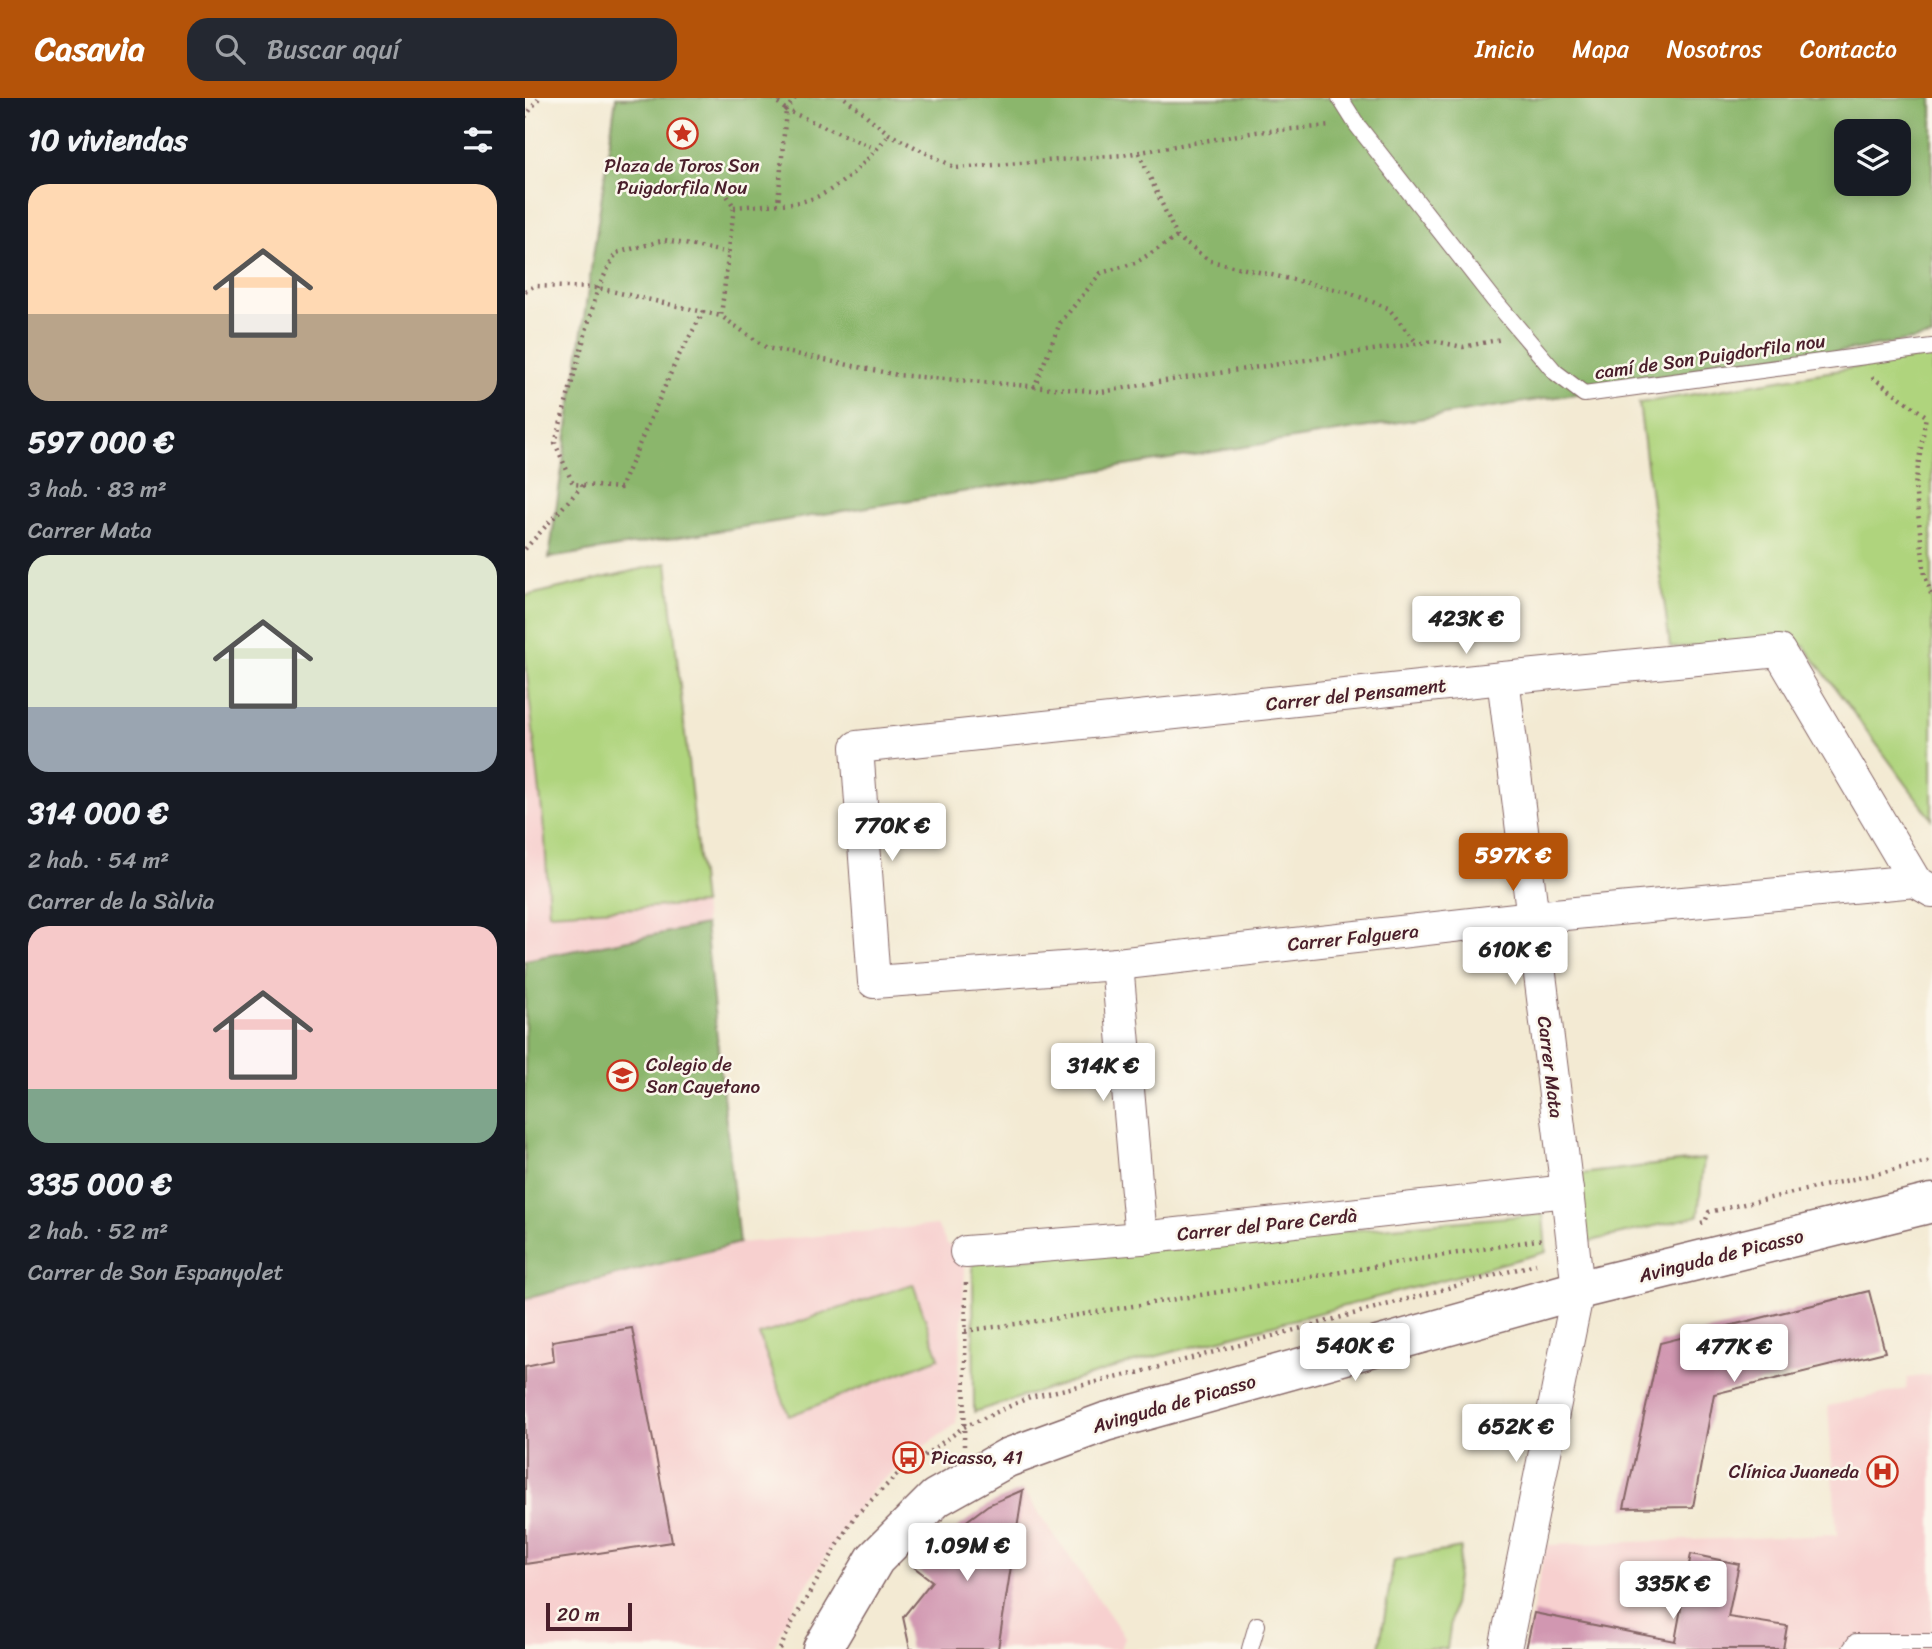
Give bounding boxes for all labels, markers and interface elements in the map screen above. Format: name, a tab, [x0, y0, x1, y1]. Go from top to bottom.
search box	[187, 18, 677, 81]
text: Casavia	[35, 20, 145, 78]
text: Buscar aquí	[267, 26, 400, 72]
text: Inicio	[1475, 28, 1534, 70]
text: Mapa	[1572, 28, 1629, 70]
text: Nosotros	[1667, 28, 1762, 70]
text: Contacto	[1800, 28, 1897, 70]
icon: search	[211, 30, 249, 68]
text: 10 viviendas	[28, 113, 188, 167]
place icon: Plaza de Toros Son Puigdorfila Nou	[665, 117, 699, 151]
map controls	[1834, 119, 1911, 196]
button: layers	[1834, 119, 1911, 196]
icon: filters	[459, 121, 497, 159]
place label: Plaza de Toros Son Puigdorfila Nou	[604, 149, 760, 204]
icon: home	[200, 230, 326, 356]
street label: camí de Son Puigdorfila nou	[1593, 324, 1828, 389]
text: 597 000 €	[28, 415, 174, 469]
text: 3 hab. · 83 m²	[28, 469, 167, 510]
text: Carrer Mata	[28, 510, 152, 551]
pin: 423K €	[1409, 596, 1523, 656]
text: 423K €	[1428, 598, 1504, 639]
icon: home	[200, 601, 326, 727]
street label: Carrer del Pensament	[1264, 669, 1448, 720]
text: 314 000 €	[28, 786, 169, 840]
pin: 770K €	[835, 804, 949, 863]
text: 770K €	[854, 805, 930, 846]
pin: 597K €	[1456, 834, 1570, 893]
text: 597K €	[1475, 835, 1551, 876]
text: 2 hab. · 54 m²	[28, 840, 169, 881]
text: Carrer de la Sàlvia	[28, 881, 214, 922]
street label: Carrer Falguera	[1286, 914, 1421, 961]
pin: 610K €	[1458, 928, 1572, 987]
text: 610K €	[1479, 929, 1551, 970]
icon: home	[200, 972, 326, 1098]
street label: Carrer Mata	[1528, 1014, 1573, 1120]
pin: 314K €	[1046, 1044, 1160, 1103]
text: 314K €	[1067, 1045, 1139, 1086]
place label: Colegio de San Cayetano	[646, 1048, 761, 1103]
school or university icon: Colegio de San Cayetano	[606, 1058, 640, 1092]
text: 335 000 €	[28, 1157, 172, 1211]
street label: Carrer del Pare Cerdà	[1175, 1199, 1359, 1250]
text: 2 hab. · 52 m²	[28, 1211, 168, 1252]
street label: Avinguda de Picasso	[1634, 1219, 1807, 1292]
text: Carrer de Son Espanyolet	[28, 1252, 284, 1293]
pin: 540K €	[1298, 1324, 1412, 1383]
pin: 477K €	[1677, 1324, 1791, 1384]
text: 540K €	[1316, 1325, 1394, 1366]
text: 477K €	[1696, 1326, 1772, 1367]
street label: Avinguda de Picasso	[1088, 1364, 1260, 1443]
pin: 652K €	[1459, 1404, 1573, 1464]
text: 652K €	[1478, 1406, 1554, 1447]
bus stop icon: Picasso, 41	[891, 1440, 925, 1474]
place label: Picasso, 41	[931, 1441, 1023, 1474]
hospital icon: Clínica Juaneda	[1865, 1454, 1899, 1488]
place label: Clínica Juaneda	[1729, 1455, 1859, 1488]
pin: 1.09M €	[902, 1524, 1032, 1583]
text: 1.09M €	[924, 1525, 1010, 1566]
pin: 335K €	[1616, 1562, 1730, 1621]
text: 335K €	[1636, 1563, 1710, 1604]
text: 20 m	[557, 1598, 600, 1631]
scale bar	[546, 1600, 632, 1632]

